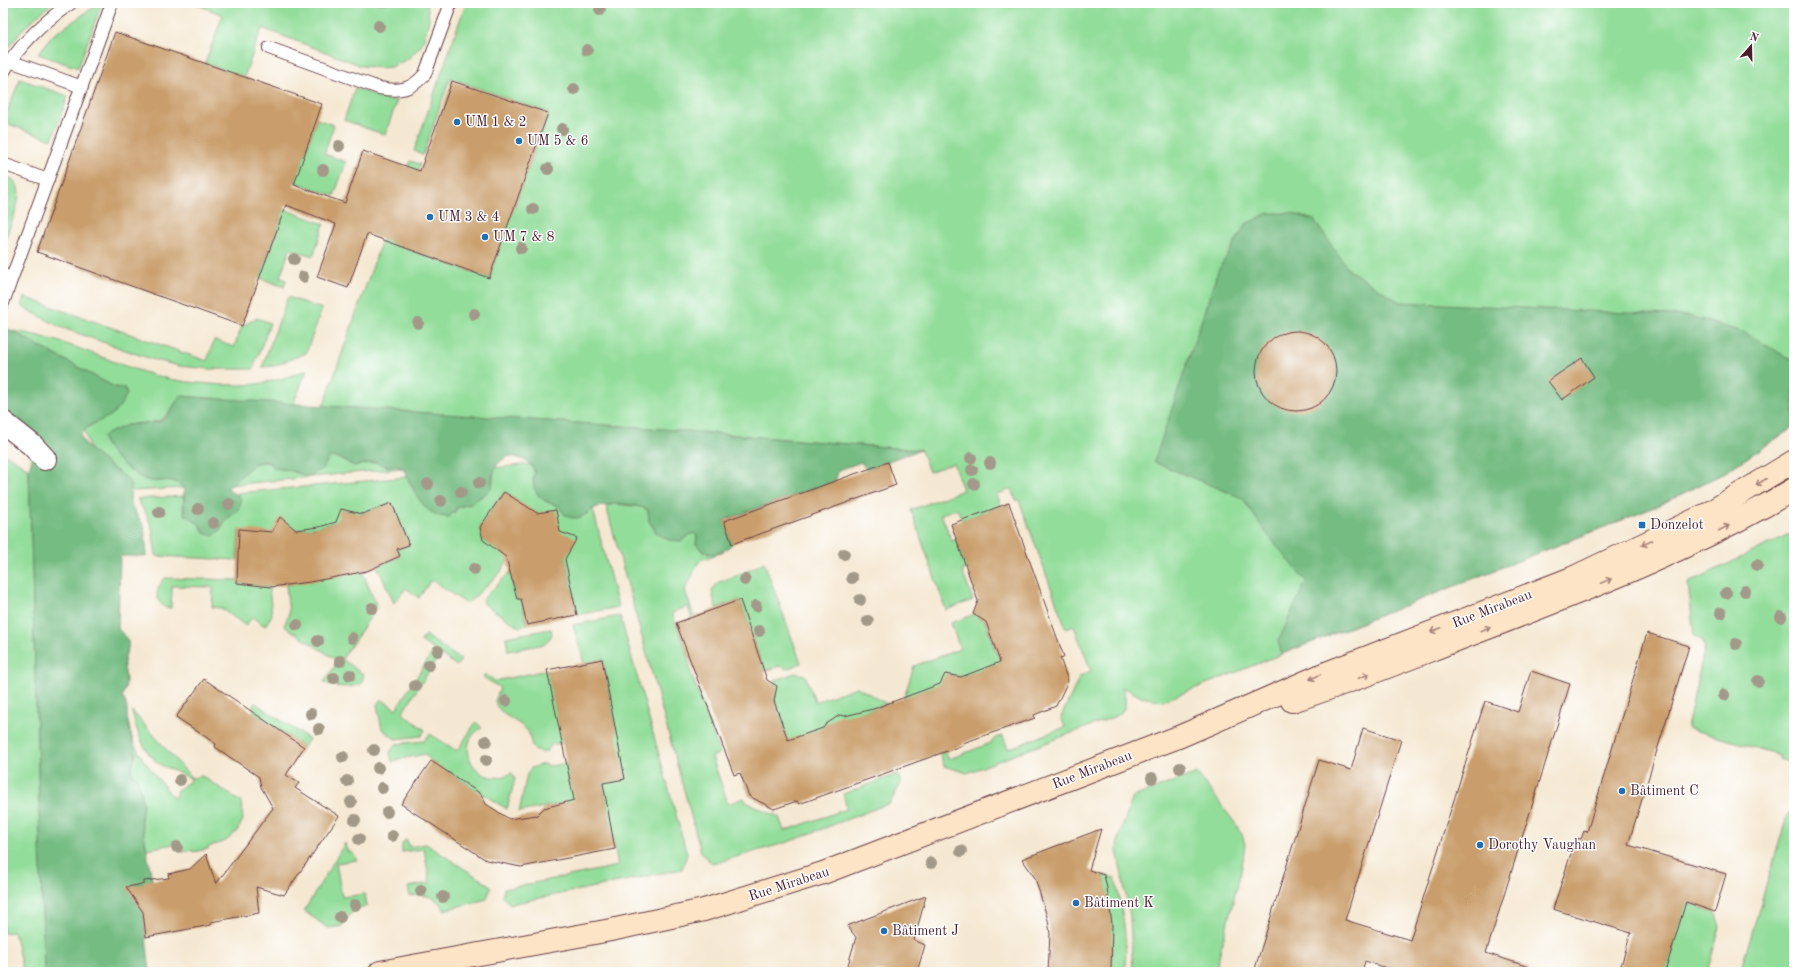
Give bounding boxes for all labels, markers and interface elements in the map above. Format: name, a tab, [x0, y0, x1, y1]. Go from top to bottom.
north arrow	[1731, 26, 1771, 66]
text: N	[1748, 31, 1760, 45]
place label: UM 1 & 2	[465, 115, 527, 129]
marker: UM 1 & 2	[452, 117, 462, 127]
place label: UM 5 & 6	[527, 134, 589, 148]
marker: UM 5 & 6	[514, 136, 524, 146]
place label: UM 3 & 4	[438, 210, 500, 224]
marker: UM 3 & 4	[425, 212, 435, 222]
place label: UM 7 & 8	[493, 230, 555, 244]
marker: UM 7 & 8	[480, 232, 490, 242]
one-way arrow	[1756, 478, 1767, 486]
place label: Donzelot	[1650, 518, 1704, 532]
marker: Donzelot	[1637, 520, 1647, 530]
one-way arrow	[1718, 524, 1730, 531]
one-way arrow	[1641, 540, 1653, 547]
one-way arrow	[1599, 576, 1611, 584]
street label: Rue Mirabeau	[1450, 587, 1534, 631]
one-way arrow	[1479, 625, 1491, 633]
one-way arrow	[1431, 627, 1443, 635]
one-way arrow	[1357, 671, 1369, 679]
one-way arrow	[1309, 674, 1321, 682]
street label: Rue Mirabeau	[1050, 748, 1134, 792]
place label: Bâtiment C	[1630, 784, 1699, 798]
marker: Bâtiment C	[1617, 786, 1627, 796]
place label: Dorothy Vaughan	[1488, 838, 1597, 852]
marker: Dorothy Vaughan	[1475, 840, 1485, 850]
street label: Rue Mirabeau	[747, 864, 832, 904]
place label: Bâtiment K	[1084, 896, 1154, 910]
marker: Bâtiment K	[1071, 898, 1081, 908]
place label: Bâtiment J	[892, 924, 959, 938]
marker: Bâtiment J	[879, 926, 889, 936]

